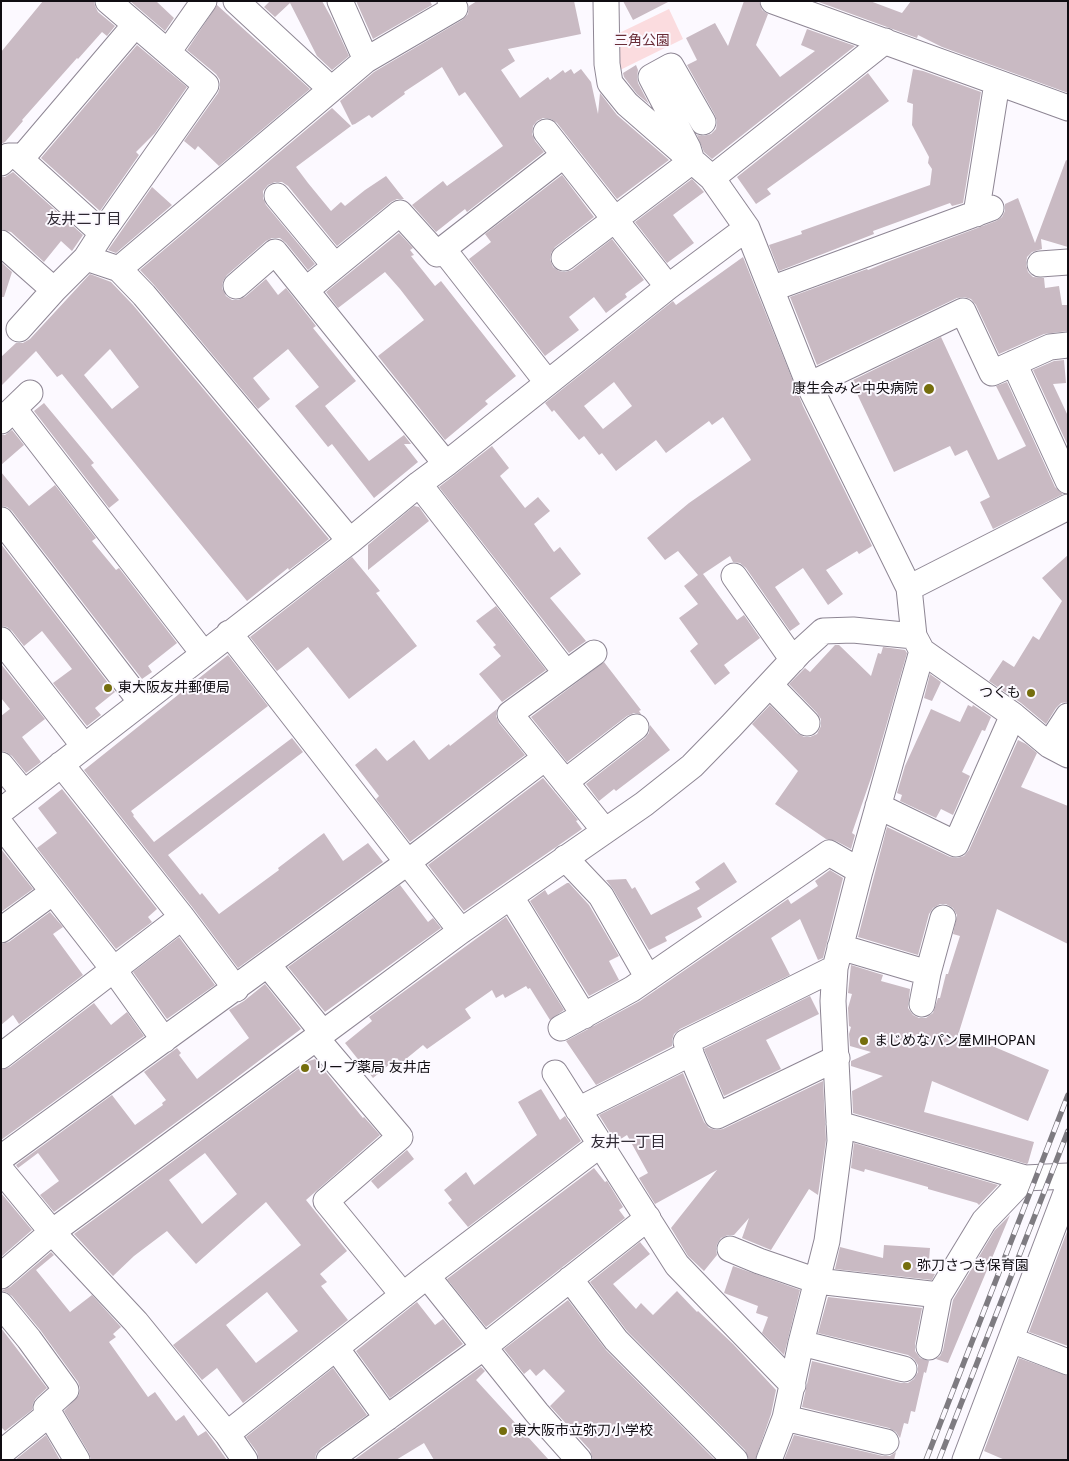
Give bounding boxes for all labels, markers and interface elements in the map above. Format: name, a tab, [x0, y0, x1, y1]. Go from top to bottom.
park label: 三角公園	[614, 33, 670, 49]
district label: 友井二丁目	[47, 211, 121, 229]
place label: 康生会みと中央病院	[792, 381, 918, 397]
marker: 康生会みと中央病院	[922, 382, 936, 396]
place label: 東大阪友井郵便局	[118, 680, 230, 696]
marker: 東大阪友井郵便局	[102, 682, 114, 694]
place label: つくも	[979, 685, 1021, 701]
marker: つくも	[1025, 687, 1037, 699]
place label: まじめなパン屋MIHOPAN	[874, 1033, 1036, 1049]
marker: まじめなパン屋MIHOPAN	[858, 1035, 870, 1047]
place label: リープ薬局 友井店	[315, 1060, 431, 1076]
marker: リープ薬局 友井店	[299, 1062, 311, 1074]
district label: 友井一丁目	[591, 1134, 665, 1152]
place label: 弥刀さつき保育園	[917, 1258, 1029, 1274]
marker: 弥刀さつき保育園	[901, 1260, 913, 1272]
place label: 東大阪市立弥刀小学校	[513, 1423, 653, 1439]
marker: 東大阪市立弥刀小学校	[497, 1425, 509, 1437]

